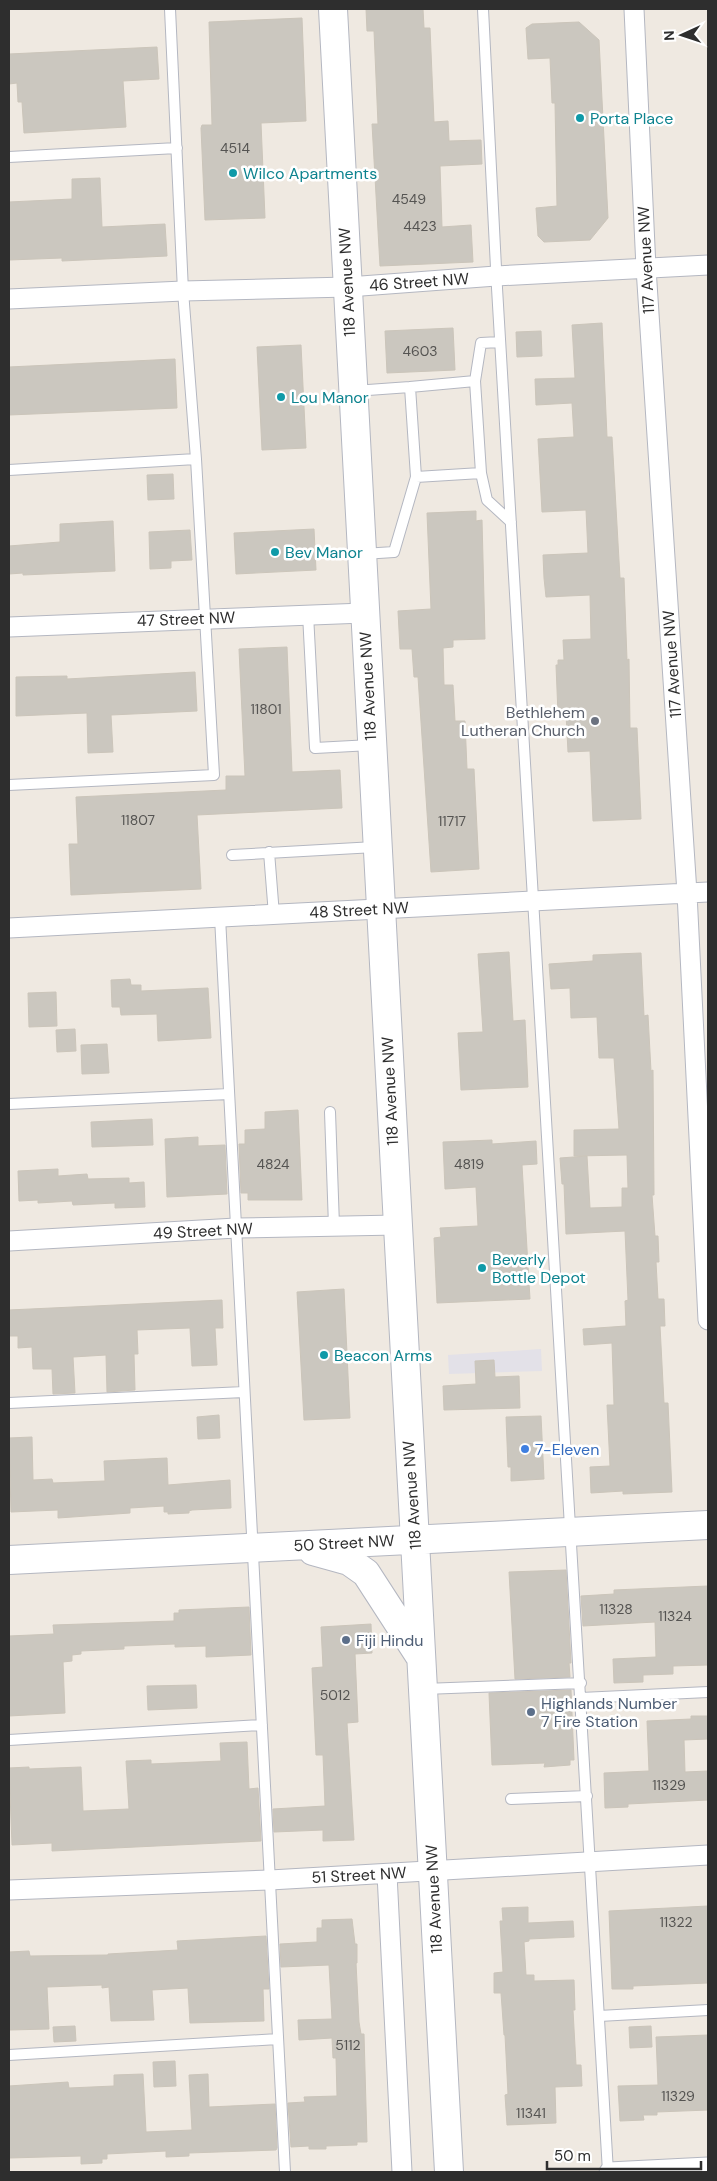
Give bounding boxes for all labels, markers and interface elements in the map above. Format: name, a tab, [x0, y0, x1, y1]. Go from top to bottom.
north arrow	[657, 10, 707, 60]
text: N	[660, 30, 678, 41]
place label: Porta Place	[590, 108, 673, 129]
marker: Porta Place	[574, 112, 586, 124]
house number: 4514	[220, 139, 250, 157]
place label: Wilco Apartments	[243, 163, 377, 184]
marker: Wilco Apartments	[227, 167, 239, 179]
house number: 4549	[392, 190, 426, 208]
street label: 117 Avenue NW	[633, 205, 659, 314]
house number: 4423	[403, 217, 437, 235]
street label: 118 Avenue NW	[334, 226, 360, 337]
street label: 46 Street NW	[368, 268, 470, 296]
house number: 4603	[402, 342, 438, 360]
place label: Lou Manor	[291, 387, 369, 408]
marker: Lou Manor	[275, 391, 287, 403]
place label: Bev Manor	[285, 542, 363, 563]
marker: Bev Manor	[269, 546, 281, 558]
street label: 47 Street NW	[136, 607, 236, 631]
street label: 117 Avenue NW	[658, 609, 686, 719]
street label: 118 Avenue NW	[355, 630, 381, 741]
house number: 11801	[250, 700, 282, 718]
place label: Bethlehem Lutheran Church	[461, 702, 585, 741]
marker: Bethlehem Lutheran Church	[589, 715, 601, 727]
house number: 11807	[121, 811, 155, 829]
house number: 11717	[438, 812, 466, 830]
street label: 48 Street NW	[309, 897, 410, 923]
street label: 118 Avenue NW	[377, 1035, 403, 1146]
house number: 4824	[256, 1155, 290, 1173]
house number: 4819	[454, 1155, 484, 1173]
street label: 49 Street NW	[152, 1218, 254, 1244]
place label: Beverly Bottle Depot	[492, 1249, 586, 1288]
marker: Beverly Bottle Depot	[476, 1262, 488, 1274]
place label: Beacon Arms	[334, 1345, 432, 1366]
marker: Beacon Arms	[318, 1349, 330, 1361]
street label: 118 Avenue NW	[398, 1439, 426, 1550]
place label: 7-Eleven	[535, 1439, 599, 1460]
marker: 7-Eleven	[519, 1443, 531, 1455]
street label: 50 Street NW	[293, 1530, 396, 1556]
house number: 11328	[599, 1600, 633, 1618]
house number: 11324	[658, 1607, 692, 1625]
place label: Fiji Hindu	[356, 1630, 424, 1651]
marker: Fiji Hindu	[340, 1634, 352, 1646]
house number: 5012	[320, 1686, 350, 1704]
place label: Highlands Number 7 Fire Station	[541, 1693, 677, 1732]
marker: Highlands Number 7 Fire Station	[525, 1706, 537, 1718]
house number: 11329	[652, 1776, 686, 1794]
street label: 118 Avenue NW	[421, 1843, 447, 1954]
street label: 51 Street NW	[311, 1862, 408, 1888]
house number: 11322	[659, 1913, 693, 1931]
house number: 5112	[335, 2036, 361, 2054]
house number: 11329	[661, 2087, 695, 2105]
house number: 11341	[516, 2104, 546, 2122]
scale bar	[547, 2138, 701, 2170]
text: 50 m	[554, 2146, 591, 2166]

